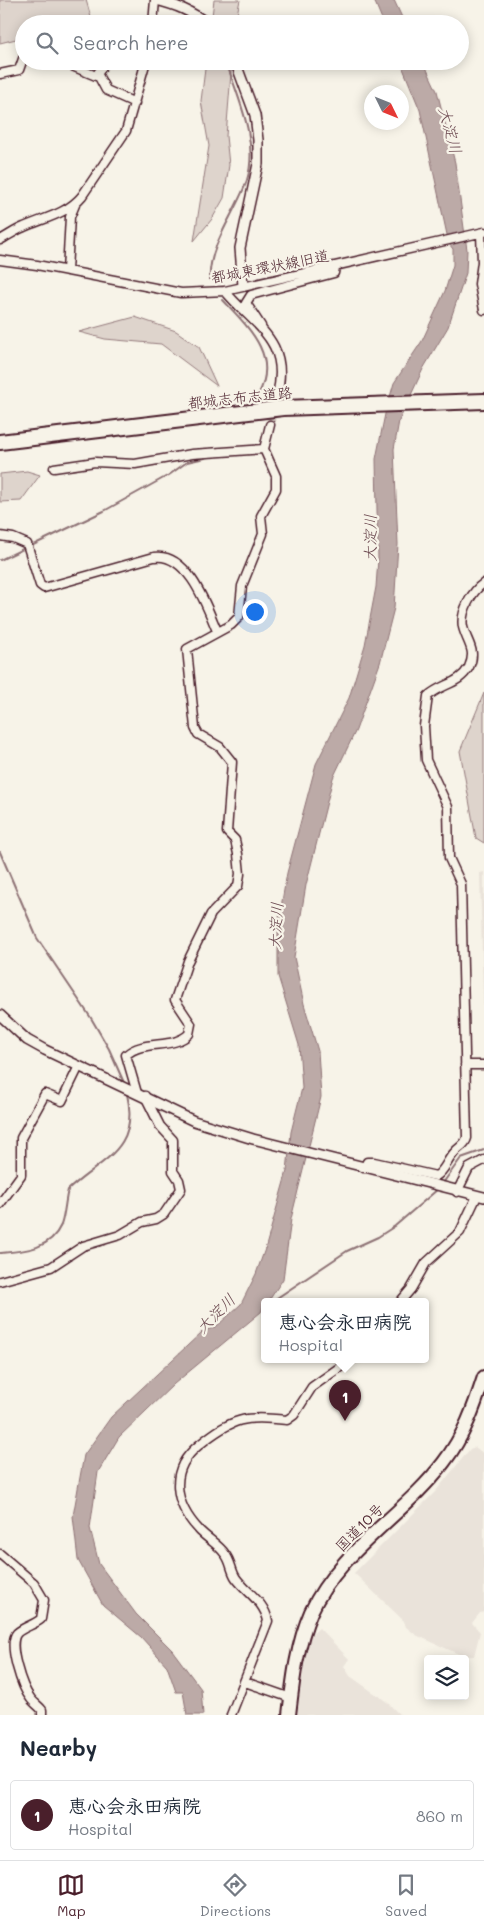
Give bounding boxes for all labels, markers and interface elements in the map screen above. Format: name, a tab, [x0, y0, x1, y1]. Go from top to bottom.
search box	[15, 15, 469, 70]
icon: search	[33, 29, 61, 57]
text: Search here	[73, 30, 189, 55]
north arrow	[364, 85, 409, 130]
water label: 大淀川	[435, 104, 467, 156]
street label: 都城東環状線旧道	[209, 245, 331, 287]
street label: 都城志布志道路	[187, 382, 293, 412]
water label: 大淀川	[359, 514, 380, 562]
your location	[242, 599, 268, 625]
water label: 大淀川	[263, 901, 287, 951]
water label: 大淀川	[191, 1289, 239, 1337]
popup	[261, 1298, 429, 1363]
text: 恵心会永田病院	[278, 1309, 412, 1334]
text: Hospital	[278, 1334, 343, 1355]
pin: 1	[329, 1380, 361, 1421]
street label: 国道10号	[330, 1498, 388, 1556]
map controls	[424, 1655, 469, 1700]
button: layers	[424, 1655, 469, 1700]
text: Nearby	[20, 1734, 97, 1761]
text: 恵心会永田病院	[68, 1793, 201, 1818]
text: 1	[33, 1805, 41, 1826]
text: 860 m	[416, 1805, 463, 1826]
text: Hospital	[68, 1818, 132, 1839]
tab: Map	[57, 1871, 86, 1920]
tab: Directions	[200, 1871, 271, 1920]
tab: Saved	[385, 1871, 427, 1920]

